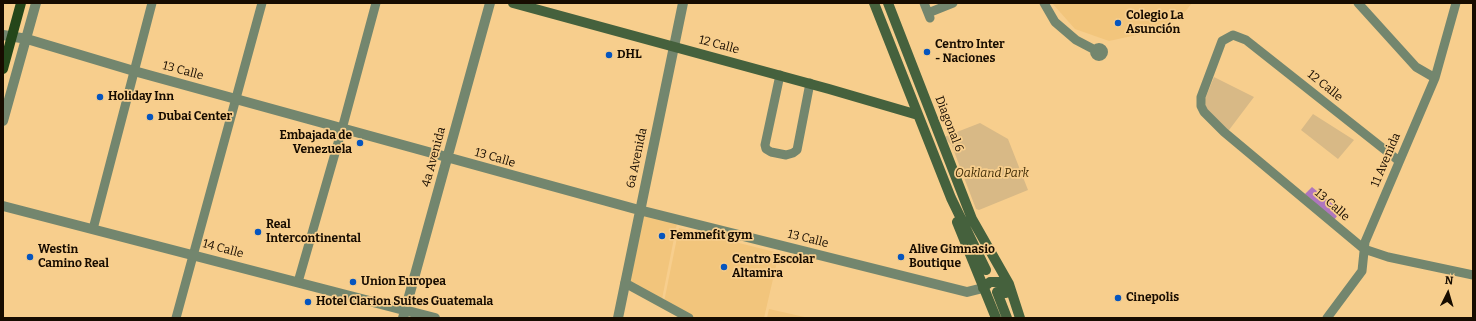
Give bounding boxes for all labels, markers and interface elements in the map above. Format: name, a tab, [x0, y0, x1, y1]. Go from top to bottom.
place label: Colegio La Asunción	[1126, 9, 1184, 37]
marker: Colegio La Asunción	[1113, 18, 1123, 28]
street label: 12 Calle	[697, 33, 741, 57]
place label: Centro Inter - Naciones	[935, 38, 1005, 66]
marker: Centro Inter - Naciones	[922, 47, 932, 57]
place label: DHL	[617, 48, 642, 62]
marker: DHL	[604, 50, 614, 60]
street label: 13 Calle	[161, 59, 205, 83]
street label: 12 Calle	[1304, 67, 1346, 105]
place label: Holiday Inn	[108, 90, 174, 104]
marker: Holiday Inn	[95, 92, 105, 102]
street label: Diagonal 6	[932, 94, 966, 154]
place label: Dubai Center	[158, 110, 232, 124]
marker: Dubai Center	[145, 112, 155, 122]
street label: 4a Avenida	[419, 126, 449, 188]
street label: 6a Avenida	[624, 127, 650, 189]
place label: Embajada de Venezuela	[279, 129, 352, 157]
street label: 11 Avenida	[1368, 131, 1404, 189]
marker: Embajada de Venezuela	[355, 138, 365, 148]
street label: 13 Calle	[473, 145, 517, 171]
park label: Oakland Park	[955, 167, 1029, 181]
street label: 13 Calle	[1312, 186, 1352, 224]
place label: Real Intercontinental	[266, 218, 361, 246]
marker: Real Intercontinental	[253, 227, 263, 237]
street label: 13 Calle	[786, 227, 830, 251]
place label: Femmefit gym	[670, 229, 752, 243]
marker: Femmefit gym	[657, 231, 667, 241]
street label: 14 Calle	[201, 237, 245, 261]
place label: Westin Camino Real	[38, 243, 109, 271]
place label: Alive Gimnasio Boutique	[909, 243, 995, 271]
marker: Westin Camino Real	[25, 252, 35, 262]
marker: Alive Gimnasio Boutique	[896, 252, 906, 262]
place label: Centro Escolar Altamira	[732, 253, 815, 281]
marker: Centro Escolar Altamira	[719, 262, 729, 272]
north arrow	[1428, 273, 1468, 313]
text: N	[1444, 274, 1454, 287]
place label: Union Europea	[361, 275, 446, 289]
marker: Union Europea	[348, 277, 358, 287]
place label: Cinepolis	[1126, 291, 1179, 305]
marker: Cinepolis	[1113, 293, 1123, 303]
place label: Hotel Clarion Suites Guatemala	[316, 295, 493, 309]
marker: Hotel Clarion Suites Guatemala	[303, 297, 313, 307]

